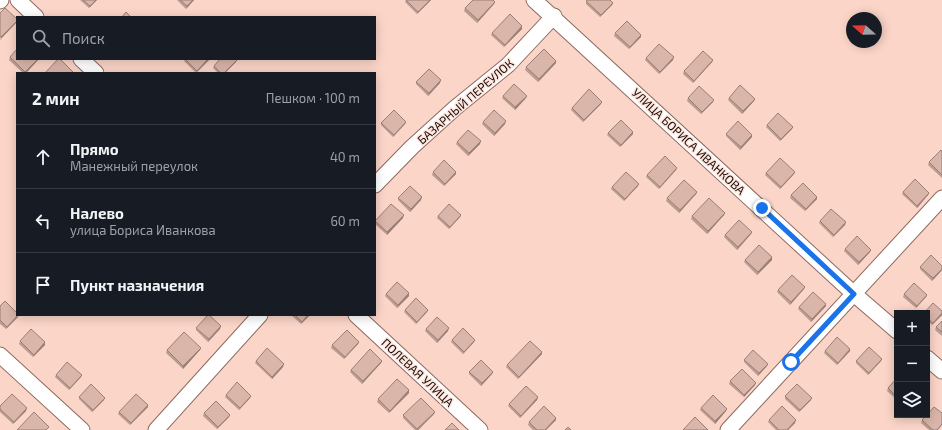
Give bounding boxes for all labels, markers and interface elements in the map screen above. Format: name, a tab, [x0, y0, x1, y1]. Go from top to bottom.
north arrow	[846, 12, 882, 48]
search box	[16, 16, 376, 60]
icon: search	[30, 27, 52, 49]
text: Поиск	[62, 29, 105, 47]
street label: БАЗАРНЫЙ ПЕРЕУЛОК	[414, 55, 516, 147]
street label: УЛИЦА БОРИСА ИВАНКОВА	[630, 85, 749, 197]
text: 2 мин	[32, 88, 80, 108]
text: Пешком · 100 m	[266, 90, 360, 106]
text: Прямо	[70, 140, 119, 158]
icon: ahead	[32, 146, 54, 168]
text: 40 m	[330, 149, 360, 165]
text: Манежный переулок	[70, 158, 198, 174]
route end	[753, 199, 771, 217]
text: Налево	[70, 204, 124, 222]
icon: left	[32, 210, 54, 232]
text: 60 m	[330, 213, 360, 229]
text: улица Бориса Иванкова	[70, 222, 216, 238]
icon: arrive	[32, 274, 54, 296]
text: Пункт назначения	[70, 276, 204, 294]
map controls	[894, 310, 930, 418]
button: +	[894, 310, 930, 346]
street label: ПОЛЕВАЯ УЛИЦА	[379, 335, 457, 409]
button: −	[894, 346, 930, 382]
route start	[782, 353, 800, 371]
button: layers	[894, 382, 930, 418]

